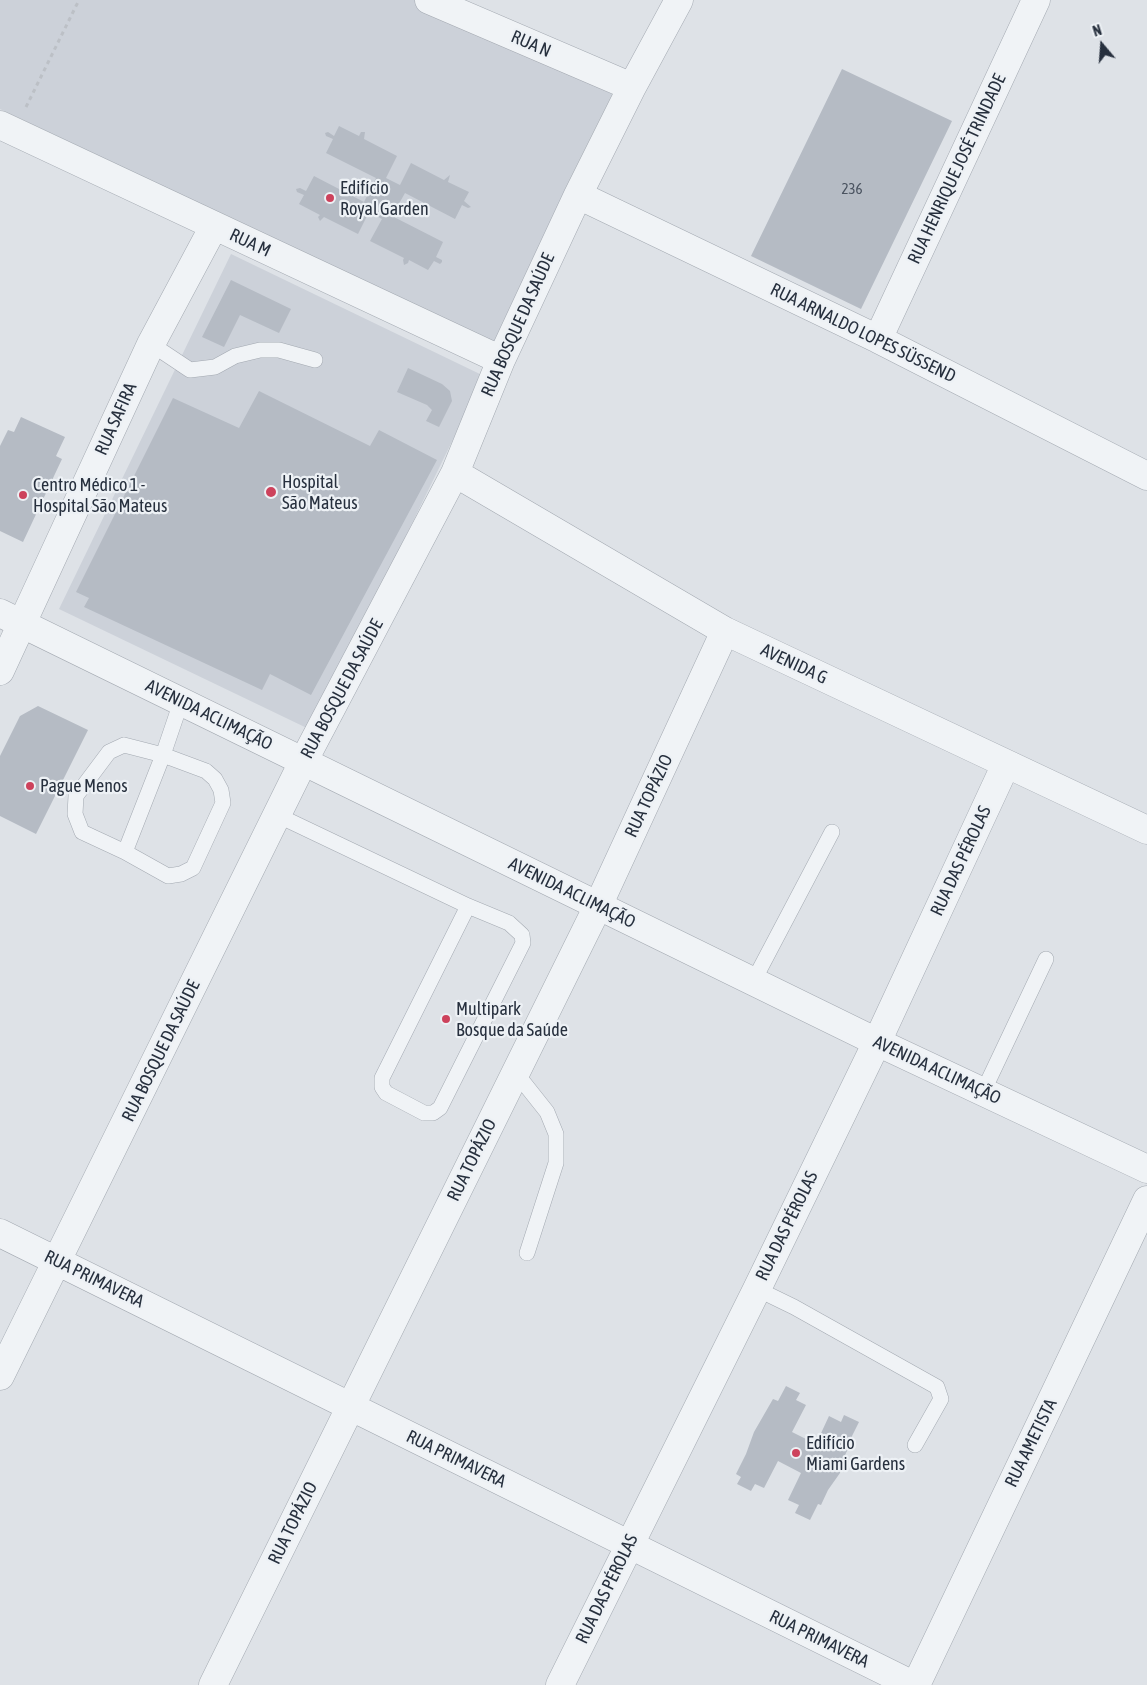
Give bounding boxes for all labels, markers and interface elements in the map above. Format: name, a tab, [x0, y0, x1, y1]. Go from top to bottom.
north arrow	[1077, 20, 1127, 70]
text: N	[1091, 22, 1104, 40]
street label: RUA N	[508, 26, 554, 62]
street label: RUA HENRIQUE JOSÉ TRINDADE	[903, 71, 1011, 267]
place label: Edifício Royal Garden	[340, 177, 429, 220]
house number: 236	[841, 180, 863, 198]
marker: Edifício Royal Garden	[324, 192, 336, 204]
street label: RUA M	[226, 224, 274, 262]
street label: RUA BOSQUE DA SAÚDE	[477, 250, 559, 400]
street label: RUA ARNALDO LOPES SÜSSEND	[767, 279, 959, 387]
street label: RUA SAFIRA	[90, 379, 142, 459]
place label: Hospital São Mateus	[282, 471, 358, 514]
place label: Centro Médico 1 - Hospital São Mateus	[33, 474, 167, 516]
marker: Hospital São Mateus	[264, 485, 278, 499]
marker: Centro Médico 1 - Hospital São Mateus	[17, 489, 29, 501]
street label: RUA BOSQUE DA SAÚDE	[296, 616, 388, 762]
street label: AVENIDA G	[757, 639, 831, 689]
street label: AVENIDA ACLIMAÇÃO	[142, 675, 276, 755]
street label: RUA TOPÁZIO	[620, 751, 678, 841]
place label: Pague Menos	[40, 775, 128, 797]
marker: Pague Menos	[24, 780, 36, 792]
street label: RUA DAS PÉROLAS	[926, 803, 996, 919]
street label: AVENIDA ACLIMAÇÃO	[505, 853, 639, 933]
street label: RUA BOSQUE DA SAÚDE	[117, 977, 205, 1125]
place label: Multipark Bosque da Saúde	[456, 998, 568, 1040]
marker: Multipark Bosque da Saúde	[440, 1013, 452, 1025]
street label: AVENIDA ACLIMAÇÃO	[870, 1031, 1004, 1109]
street label: RUA TOPÁZIO	[443, 1115, 501, 1205]
street label: RUA DAS PÉROLAS	[751, 1168, 823, 1284]
street label: RUA PRIMAVERA	[41, 1246, 147, 1312]
street label: RUA AMETISTA	[1000, 1395, 1062, 1491]
street label: RUA PRIMAVERA	[403, 1426, 509, 1492]
place label: Edifício Miami Gardens	[806, 1432, 905, 1475]
marker: Edifício Miami Gardens	[790, 1447, 802, 1459]
street label: RUA TOPÁZIO	[264, 1478, 322, 1568]
street label: RUA DAS PÉROLAS	[571, 1531, 643, 1647]
street label: RUA PRIMAVERA	[766, 1606, 872, 1672]

